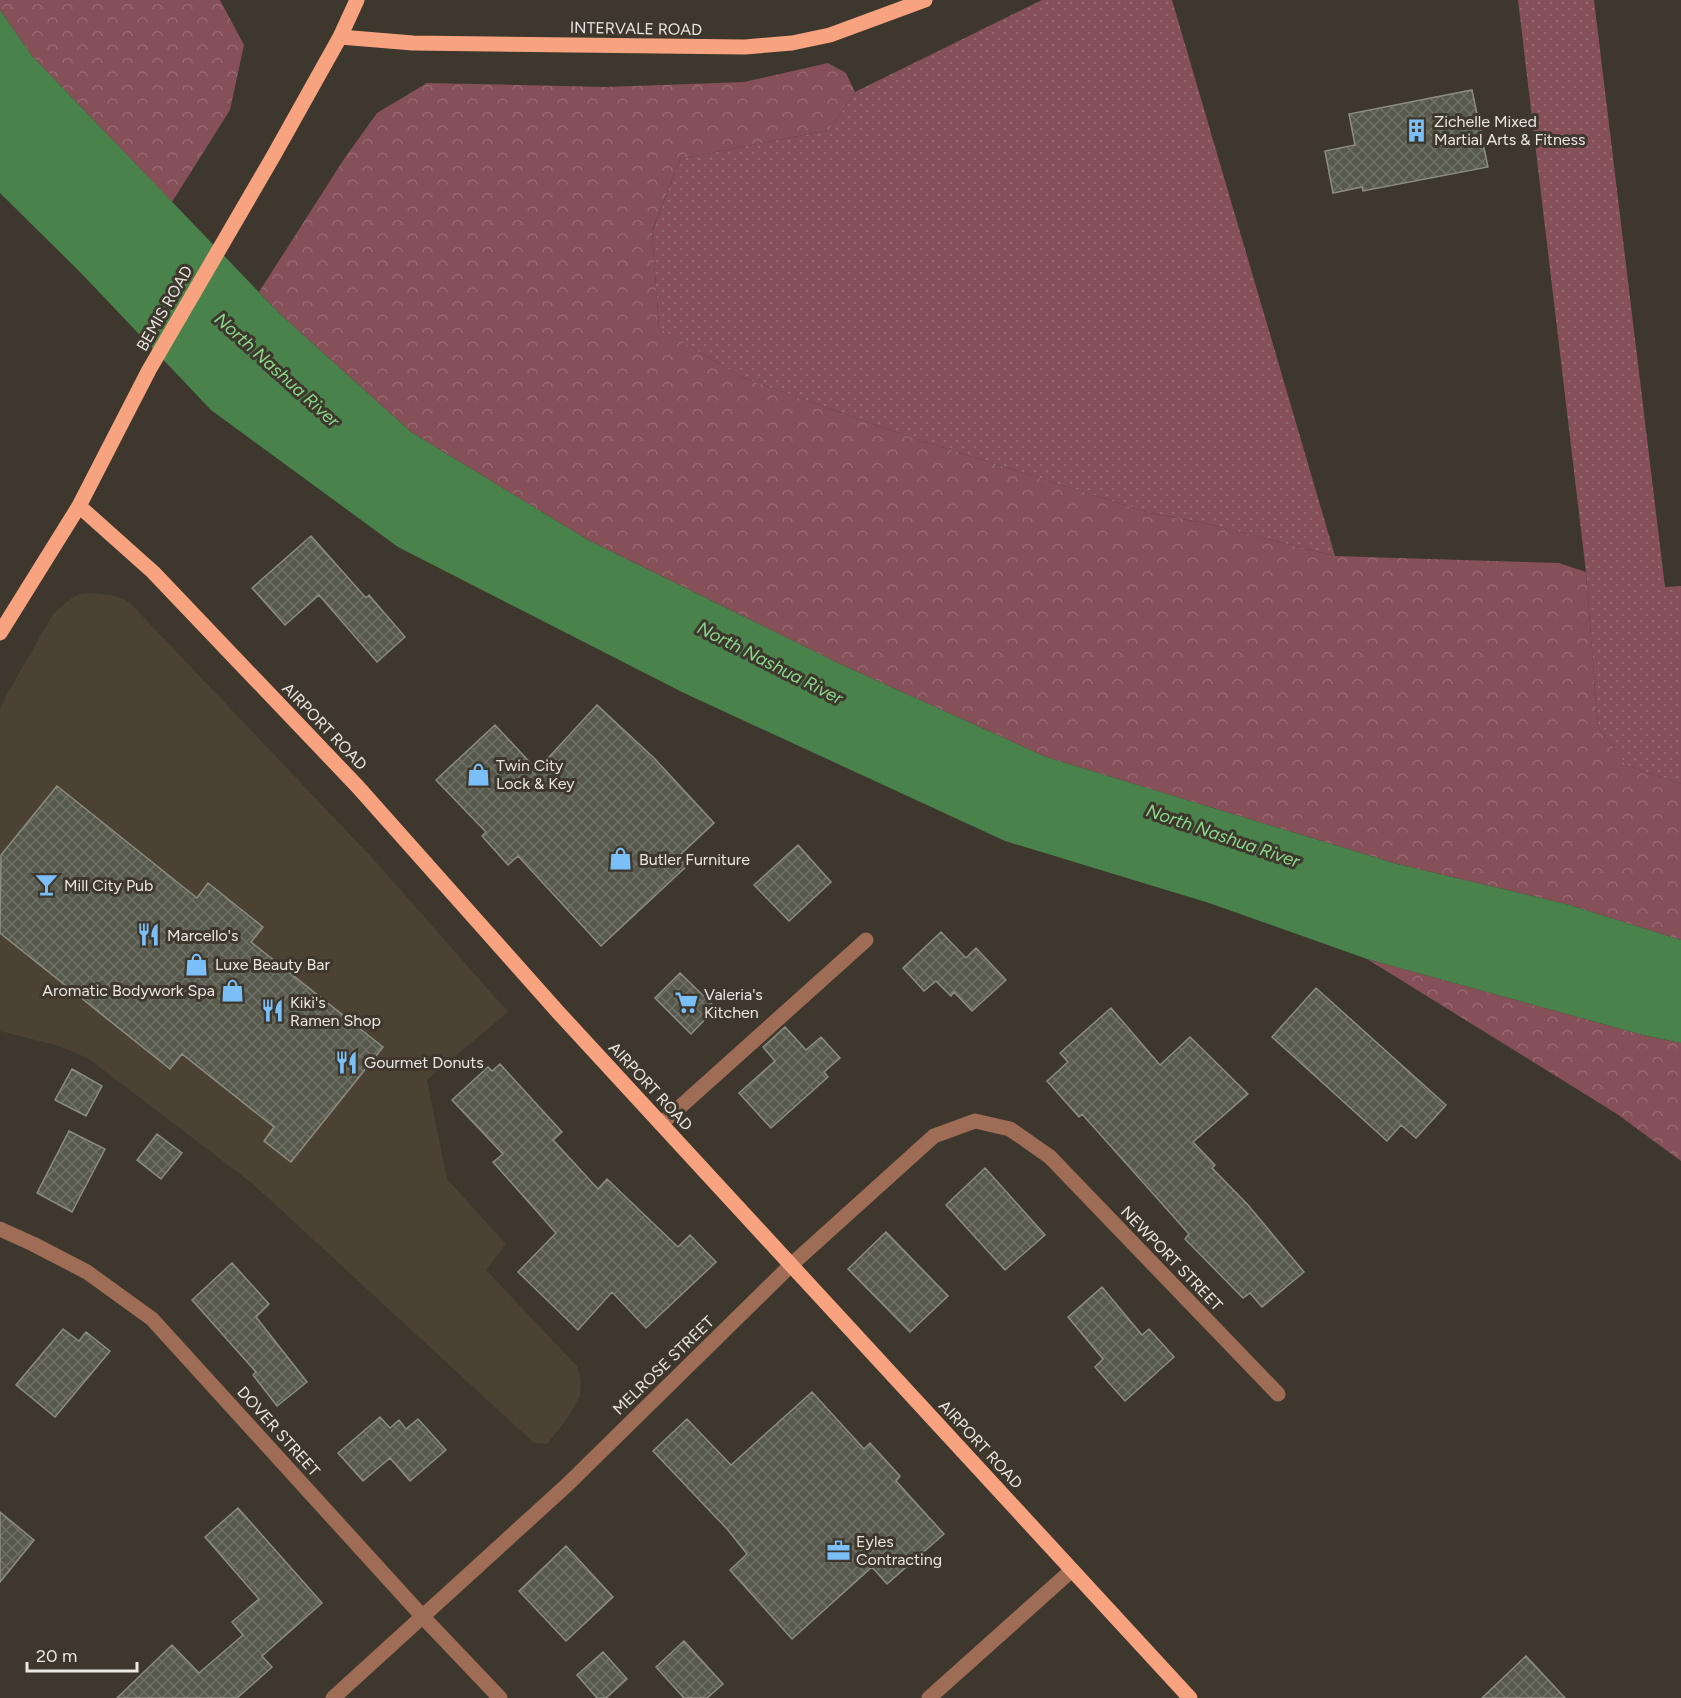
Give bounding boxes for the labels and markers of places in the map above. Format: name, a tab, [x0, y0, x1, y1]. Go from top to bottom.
place label: Zichelle Mixed Martial Arts & Fitness	[1434, 112, 1585, 149]
building icon: Zichelle Mixed Martial Arts & Fitness	[1403, 117, 1429, 143]
place label: Twin City Lock & Key	[496, 756, 575, 793]
shop icon: Twin City Lock & Key	[465, 761, 491, 787]
shop icon: Butler Furniture	[608, 846, 634, 872]
place label: Butler Furniture	[639, 850, 750, 869]
bar icon: Mill City Pub	[33, 872, 59, 898]
place label: Mill City Pub	[64, 876, 153, 895]
restaurant icon: Marcello's	[136, 922, 162, 948]
place label: Marcello's	[167, 926, 238, 945]
shop icon: Luxe Beauty Bar	[184, 951, 210, 977]
place label: Luxe Beauty Bar	[215, 955, 330, 974]
shop icon: Aromatic Bodywork Spa	[220, 977, 246, 1003]
place label: Aromatic Bodywork Spa	[42, 981, 215, 1000]
place label: Valeria's Kitchen	[704, 985, 763, 1022]
supermarket icon: Valeria's Kitchen	[673, 990, 699, 1016]
place label: Kiki's Ramen Shop	[290, 993, 381, 1030]
restaurant icon: Kiki's Ramen Shop	[259, 998, 285, 1024]
restaurant icon: Gourmet Donuts	[333, 1049, 359, 1075]
place label: Gourmet Donuts	[364, 1053, 484, 1072]
place label: Eyles Contracting	[856, 1532, 942, 1569]
office icon: Eyles Contracting	[825, 1537, 851, 1563]

